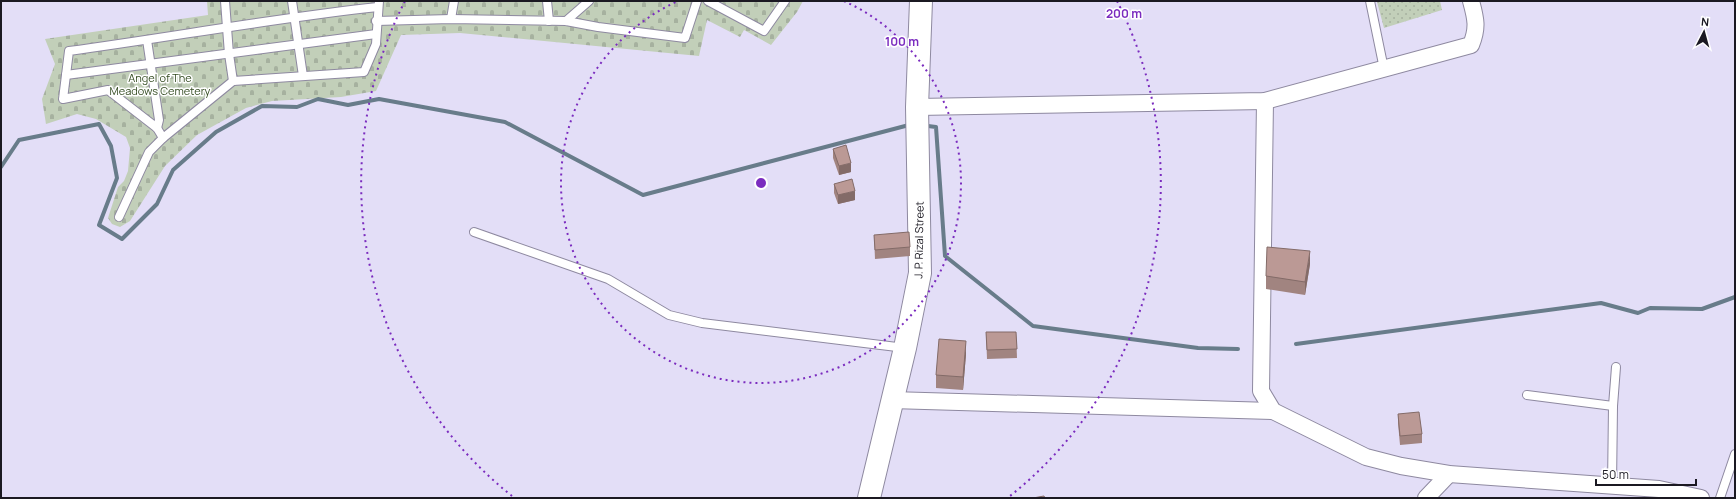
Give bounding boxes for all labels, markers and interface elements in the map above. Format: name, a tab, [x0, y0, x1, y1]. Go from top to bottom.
text: 200 m	[1106, 5, 1142, 22]
north arrow	[1684, 12, 1724, 52]
text: N	[1700, 14, 1710, 29]
text: 100 m	[885, 33, 919, 50]
park label: Angel of The Meadows Cemetery	[110, 70, 211, 98]
centre of rings	[754, 176, 768, 190]
street label: J. P. Rizal Street	[910, 201, 927, 279]
scale bar	[1596, 461, 1696, 487]
text: 50 m	[1602, 466, 1629, 483]

